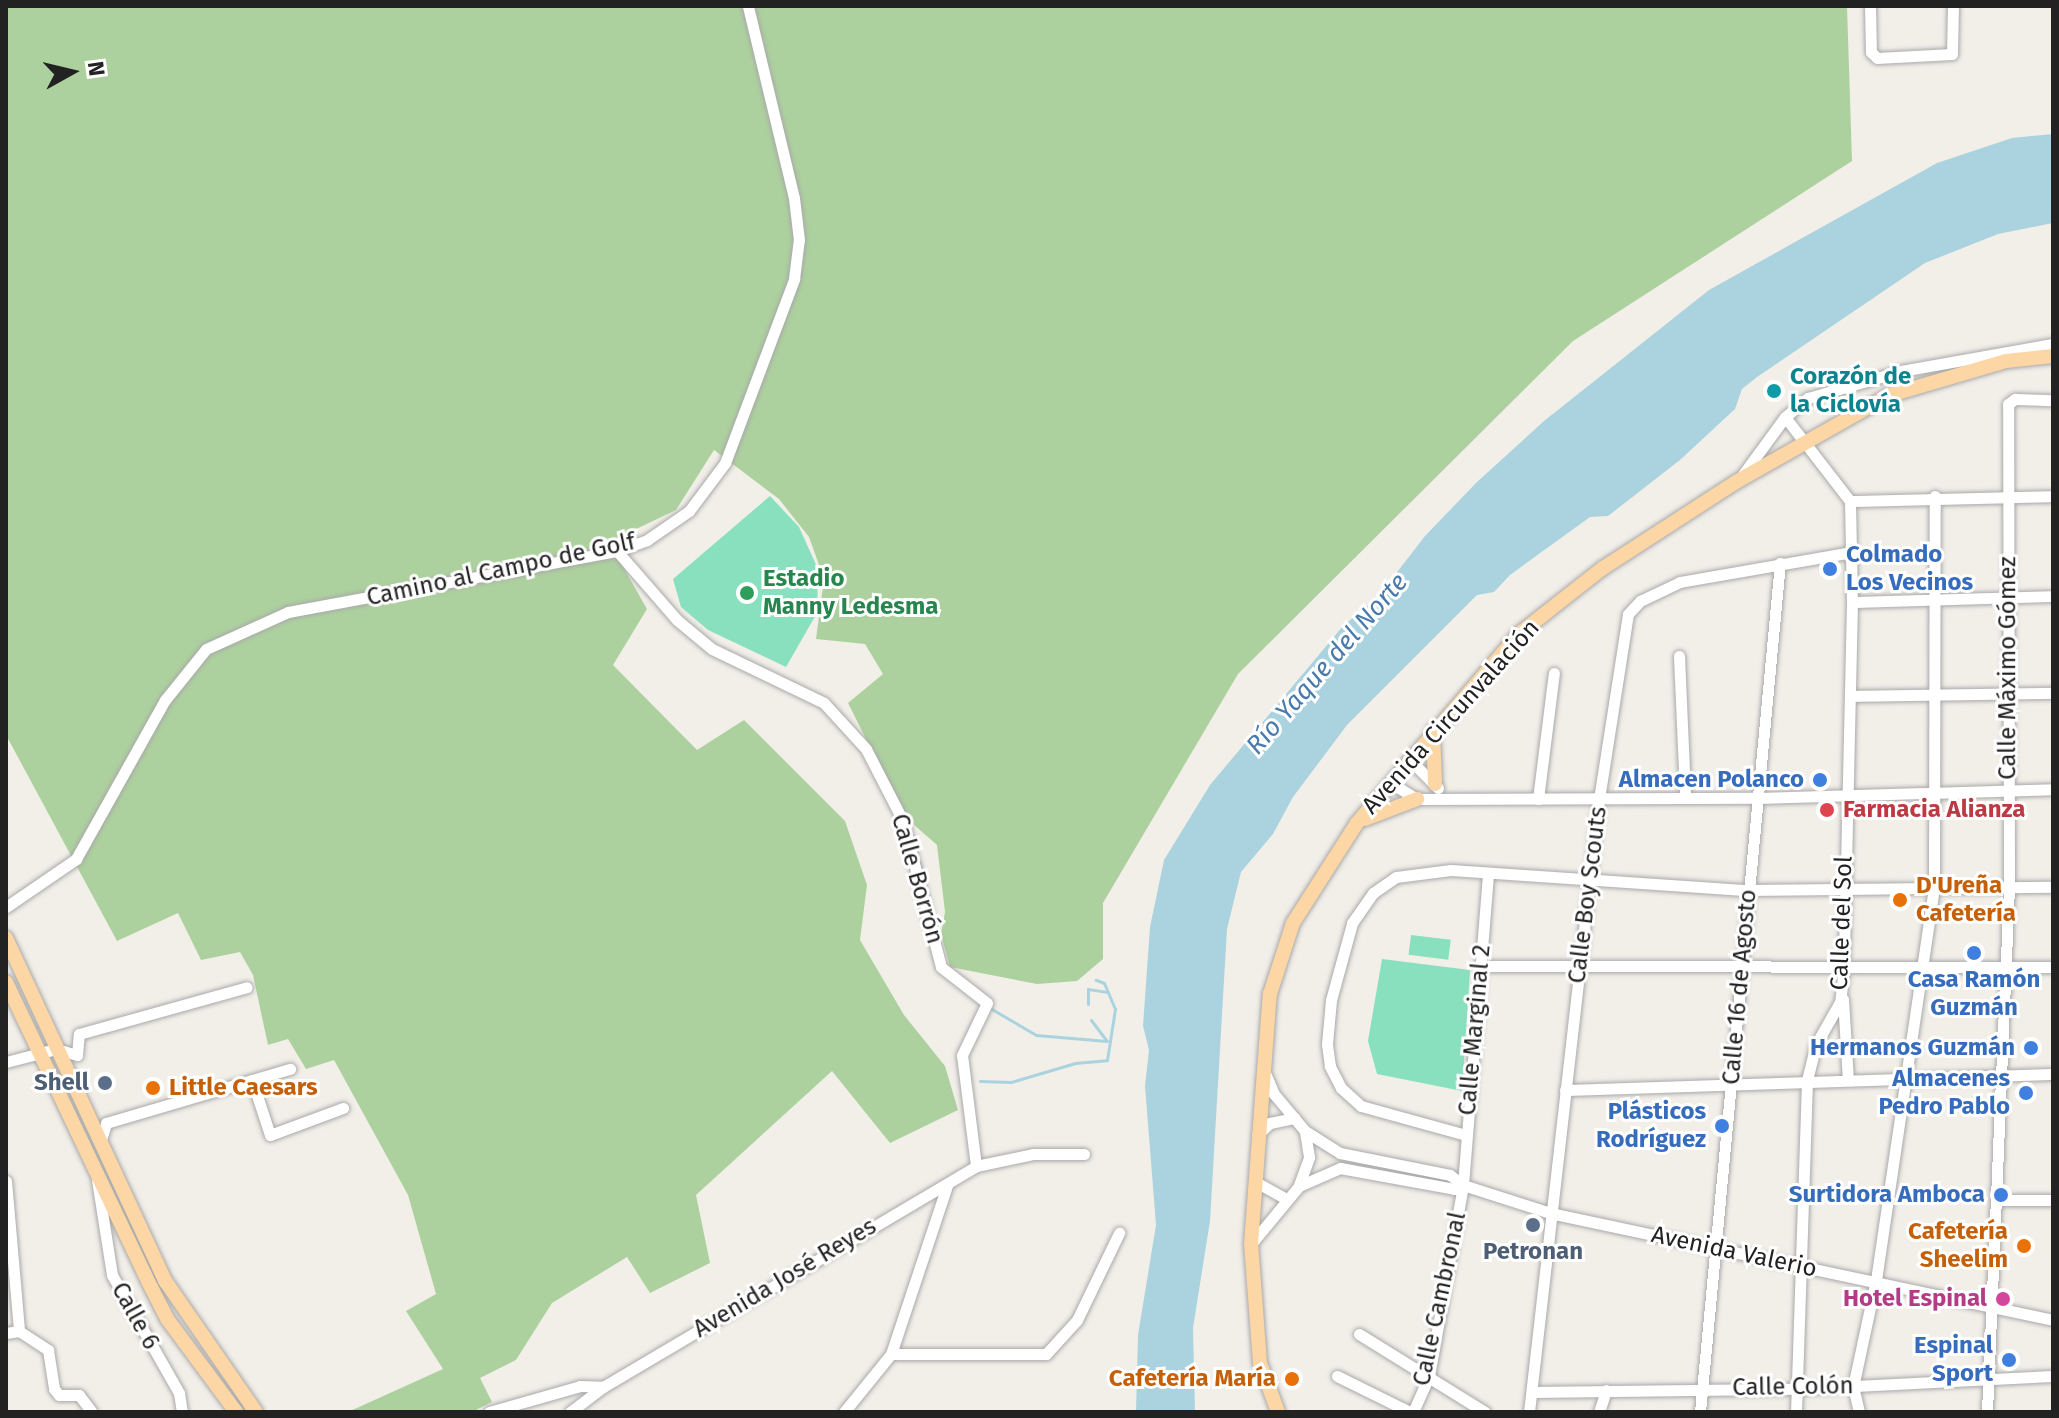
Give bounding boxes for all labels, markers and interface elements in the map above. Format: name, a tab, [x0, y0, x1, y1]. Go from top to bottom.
north arrow	[32, 32, 112, 112]
text: N	[82, 59, 111, 78]
place label: Corazón de la Ciclovía	[1790, 363, 1911, 419]
marker: Corazón de la Ciclovía	[1765, 382, 1783, 400]
street label: Camino al Campo de Golf	[364, 527, 638, 613]
place label: Colmado Los Vecinos	[1846, 541, 1973, 597]
street label: Calle Máximo Gómez	[1994, 556, 2022, 780]
marker: Colmado Los Vecinos	[1821, 560, 1839, 578]
place label: Estadio Manny Ledesma	[763, 565, 938, 621]
water label: Río Yaque del Norte	[1240, 567, 1414, 761]
marker: Estadio Manny Ledesma	[738, 584, 756, 602]
street label: Avenida Circunvalación	[1356, 614, 1546, 820]
place label: Almacen Polanco	[1619, 766, 1804, 794]
marker: Almacen Polanco	[1811, 771, 1829, 789]
place label: Farmacia Alianza	[1843, 796, 2025, 824]
marker: Farmacia Alianza	[1818, 801, 1836, 819]
street label: Calle Boy Scouts	[1563, 805, 1613, 985]
street label: Calle Borrón	[885, 811, 949, 947]
street label: Calle del Sol	[1825, 855, 1859, 991]
place label: D'Ureña Cafetería	[1916, 872, 2016, 928]
street label: Calle 16 de Agosto	[1717, 888, 1763, 1086]
marker: D'Ureña Cafetería	[1891, 891, 1909, 909]
street label: Calle Marginal 2	[1453, 943, 1497, 1117]
marker: Casa Ramón Guzmán	[1965, 944, 1983, 962]
place label: Casa Ramón Guzmán	[1908, 966, 2040, 1022]
place label: Hermanos Guzmán	[1810, 1034, 2015, 1062]
marker: Hermanos Guzmán	[2022, 1039, 2040, 1057]
place label: Almacenes Pedro Pablo	[1878, 1065, 2010, 1121]
place label: Shell	[34, 1069, 89, 1097]
marker: Shell	[96, 1074, 114, 1092]
place label: Little Caesars	[169, 1074, 318, 1102]
marker: Little Caesars	[144, 1079, 162, 1097]
marker: Almacenes Pedro Pablo	[2017, 1084, 2035, 1102]
place label: Plásticos Rodríguez	[1596, 1098, 1706, 1154]
marker: Plásticos Rodríguez	[1713, 1117, 1731, 1135]
place label: Surtidora Amboca	[1789, 1181, 1985, 1209]
marker: Surtidora Amboca	[1992, 1186, 2010, 1204]
street label: Calle Cambronal	[1408, 1209, 1472, 1389]
street label: Avenida José Reyes	[688, 1212, 882, 1344]
marker: Petronan	[1524, 1216, 1542, 1234]
place label: Cafetería Sheelim	[1908, 1218, 2008, 1274]
street label: Avenida Valerio	[1649, 1220, 1819, 1284]
marker: Cafetería Sheelim	[2015, 1237, 2033, 1255]
place label: Petronan	[1483, 1238, 1583, 1266]
street label: Calle 6	[105, 1277, 165, 1355]
place label: Hotel Espinal	[1843, 1285, 1987, 1313]
marker: Hotel Espinal	[1994, 1290, 2012, 1308]
place label: Espinal Sport	[1914, 1332, 1993, 1388]
marker: Espinal Sport	[2000, 1351, 2018, 1369]
place label: Cafetería María	[1109, 1365, 1276, 1393]
marker: Cafetería María	[1283, 1370, 1301, 1388]
street label: Calle Colón	[1732, 1372, 1854, 1402]

